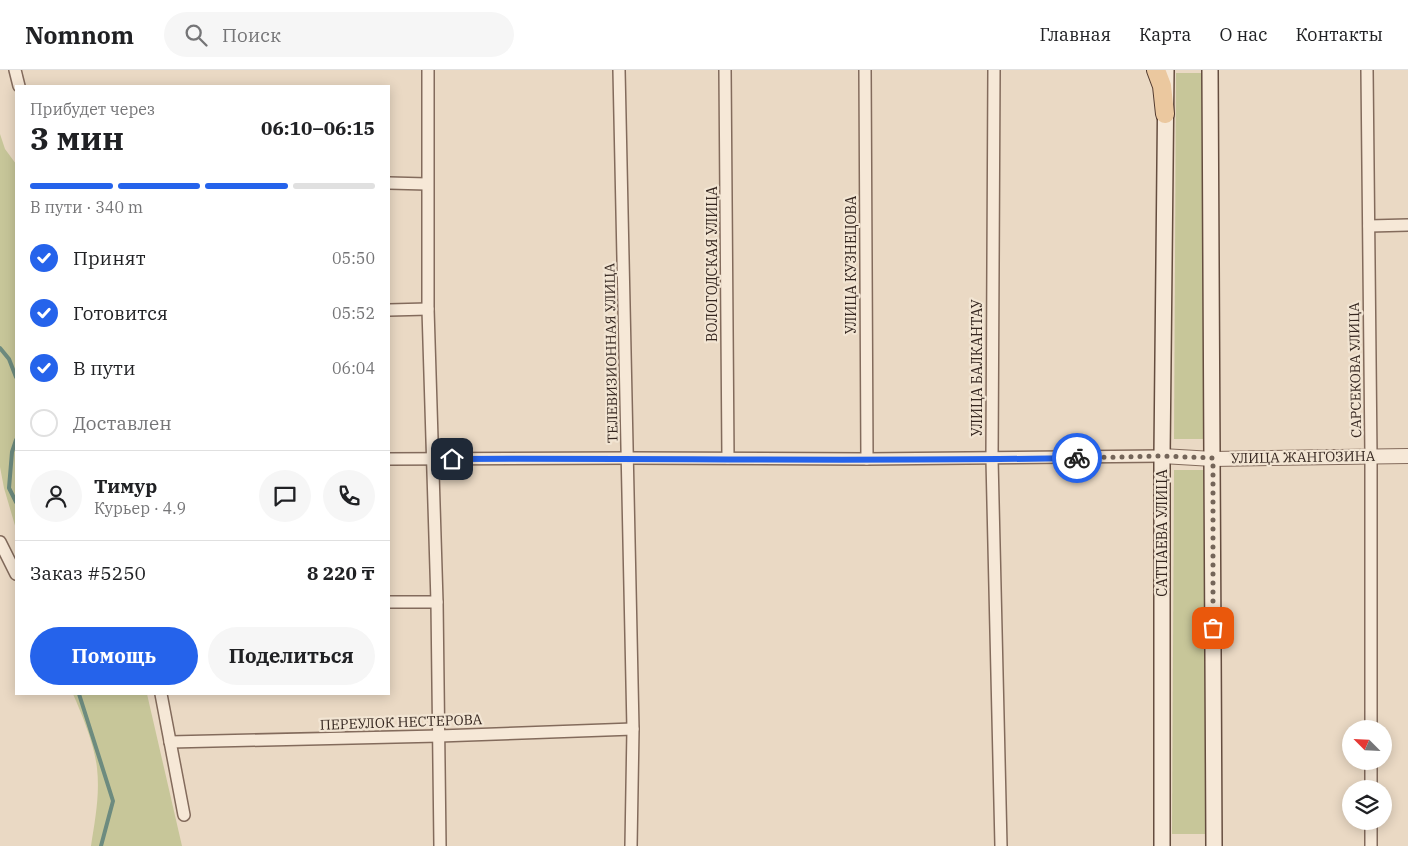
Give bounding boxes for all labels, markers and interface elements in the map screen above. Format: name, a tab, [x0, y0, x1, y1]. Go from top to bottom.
search box	[164, 12, 514, 57]
text: Nomnom	[25, 19, 134, 51]
icon: search	[182, 21, 210, 49]
text: Поиск	[222, 23, 281, 47]
text: Главная	[1039, 23, 1111, 46]
text: Карта	[1139, 23, 1191, 46]
text: О нас	[1219, 23, 1267, 46]
text: Контакты	[1295, 23, 1383, 46]
text: Прибудет через	[30, 99, 155, 119]
text: 06:10–06:15	[261, 116, 375, 140]
text: 3 мин	[30, 117, 124, 159]
street label: ВОЛОГОДСКАЯ УЛИЦА	[703, 186, 721, 342]
street label: УЛИЦА КУЗНЕЦОВА	[842, 195, 860, 334]
text: В пути · 340 m	[30, 197, 143, 217]
icon: check	[30, 244, 58, 272]
text: Принят	[73, 246, 146, 270]
text: 05:50	[332, 248, 375, 268]
street label: ТЕЛЕВИЗИОННАЯ УЛИЦА	[600, 262, 622, 443]
icon: check	[30, 299, 58, 327]
street label: УЛИЦА БАЛКАНТАУ	[968, 299, 986, 437]
text: Готовится	[73, 301, 168, 325]
street label: САРСЕКОВА УЛИЦА	[1345, 302, 1365, 438]
text: 05:52	[332, 303, 375, 323]
icon: check	[30, 354, 58, 382]
text: В пути	[73, 356, 135, 380]
text: 06:04	[332, 358, 375, 378]
text: Доставлен	[73, 411, 172, 435]
courier	[1052, 433, 1102, 483]
pin	[431, 438, 473, 480]
icon: bike	[1063, 444, 1091, 472]
icon: home	[438, 445, 466, 473]
street label: УЛИЦА ЖАНГОЗИНА	[1231, 447, 1376, 467]
street label: САТПАЕВА УЛИЦА	[1153, 469, 1171, 597]
button: person	[30, 470, 82, 522]
button: chat	[259, 470, 311, 522]
button: phone	[323, 470, 375, 522]
text: Тимур	[94, 474, 157, 498]
text: Курьер · 4.9	[94, 498, 186, 518]
text: Заказ #5250	[30, 561, 146, 585]
text: 8 220 ₸	[307, 561, 375, 585]
pin	[1192, 607, 1234, 649]
icon: bag	[1199, 614, 1227, 642]
button: Помощь	[30, 627, 198, 685]
button: Поделиться	[208, 627, 375, 685]
street label: ПЕРЕУЛОК НЕСТЕРОВА	[319, 710, 483, 734]
north arrow	[1342, 720, 1392, 770]
map controls	[1342, 720, 1392, 830]
button: layers	[1342, 780, 1392, 830]

